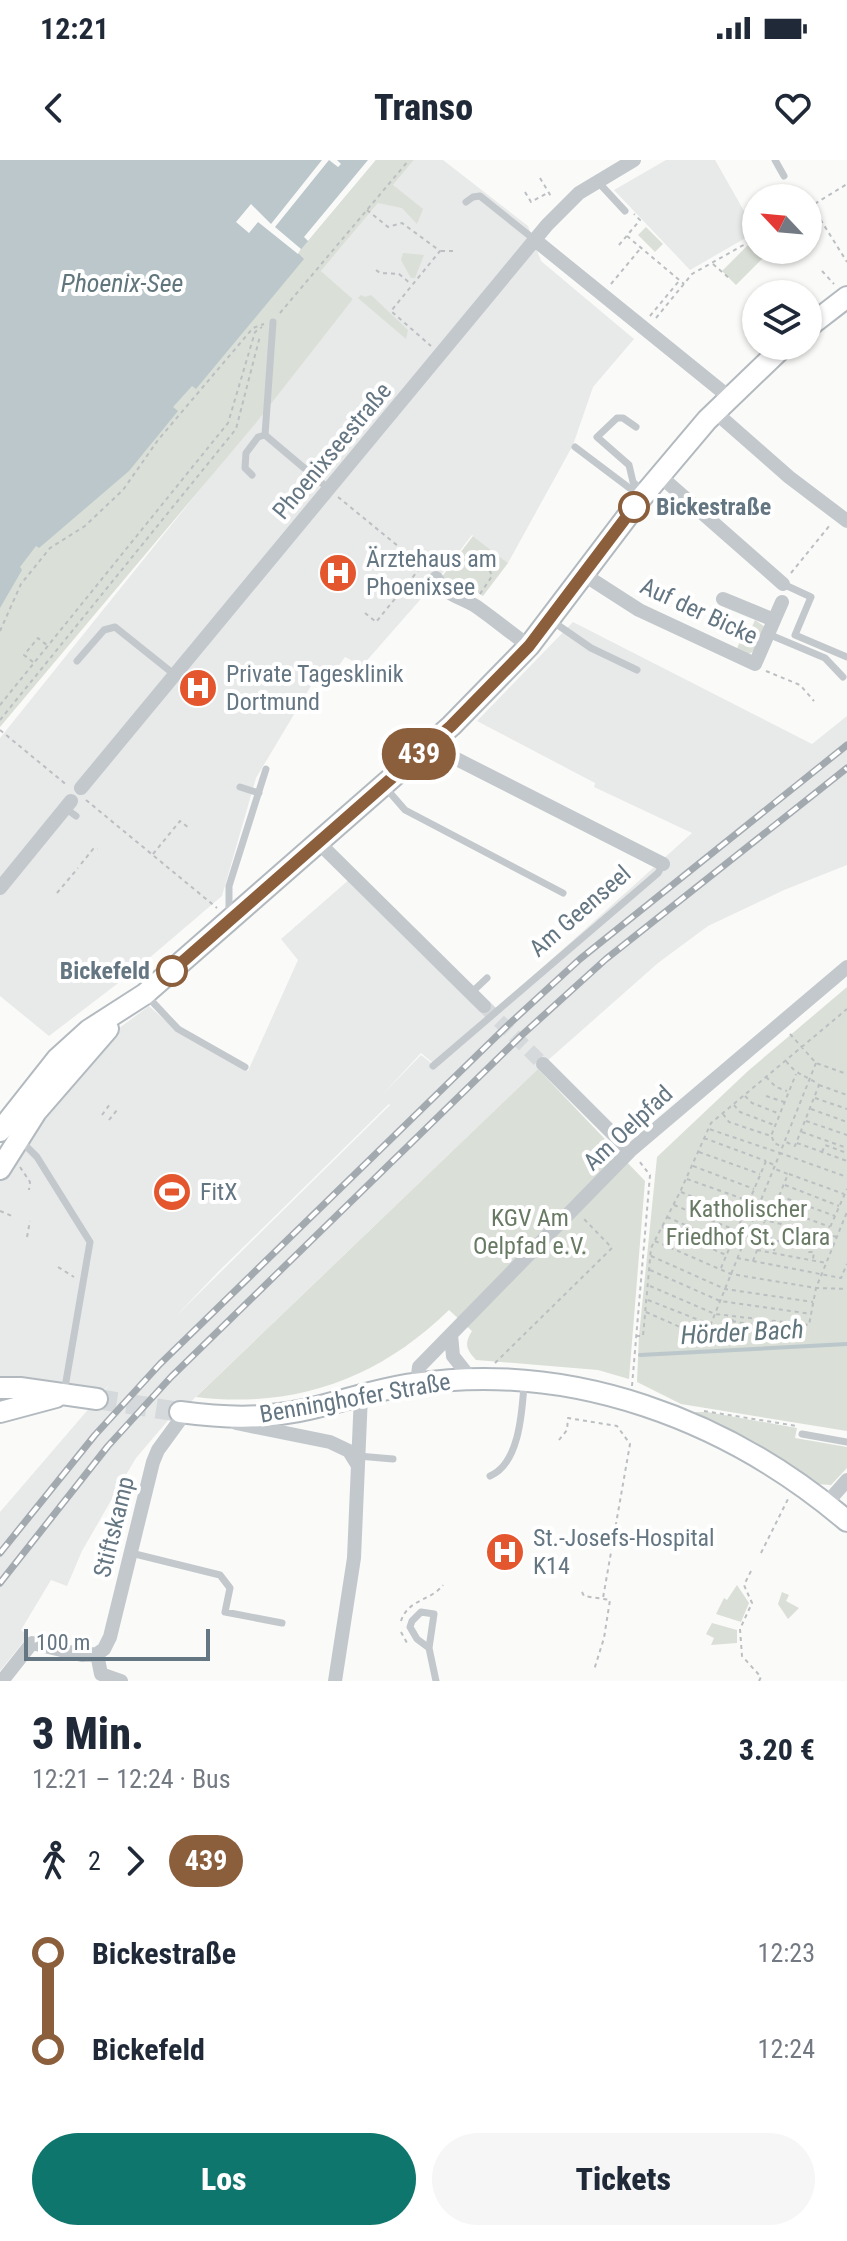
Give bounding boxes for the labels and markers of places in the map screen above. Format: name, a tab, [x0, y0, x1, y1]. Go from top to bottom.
marker: Bickestraße	[619, 492, 649, 522]
place label: Bickestraße	[656, 493, 771, 521]
place label: Ärztehaus am Phoenixsee	[366, 545, 497, 601]
hospital icon: Ärztehaus am Phoenixsee	[317, 552, 359, 594]
place label: Private Tagesklinik Dortmund	[226, 660, 404, 716]
hospital icon: Private Tagesklinik Dortmund	[177, 667, 219, 709]
marker: Bickefeld	[157, 956, 187, 986]
place label: Bickefeld	[60, 957, 150, 985]
sports icon: FitX	[151, 1171, 193, 1213]
place label: FitX	[200, 1178, 237, 1206]
place label: St.-Josefs-Hospital K14	[533, 1524, 715, 1580]
hospital icon: St.-Josefs-Hospital K14	[484, 1531, 526, 1573]

